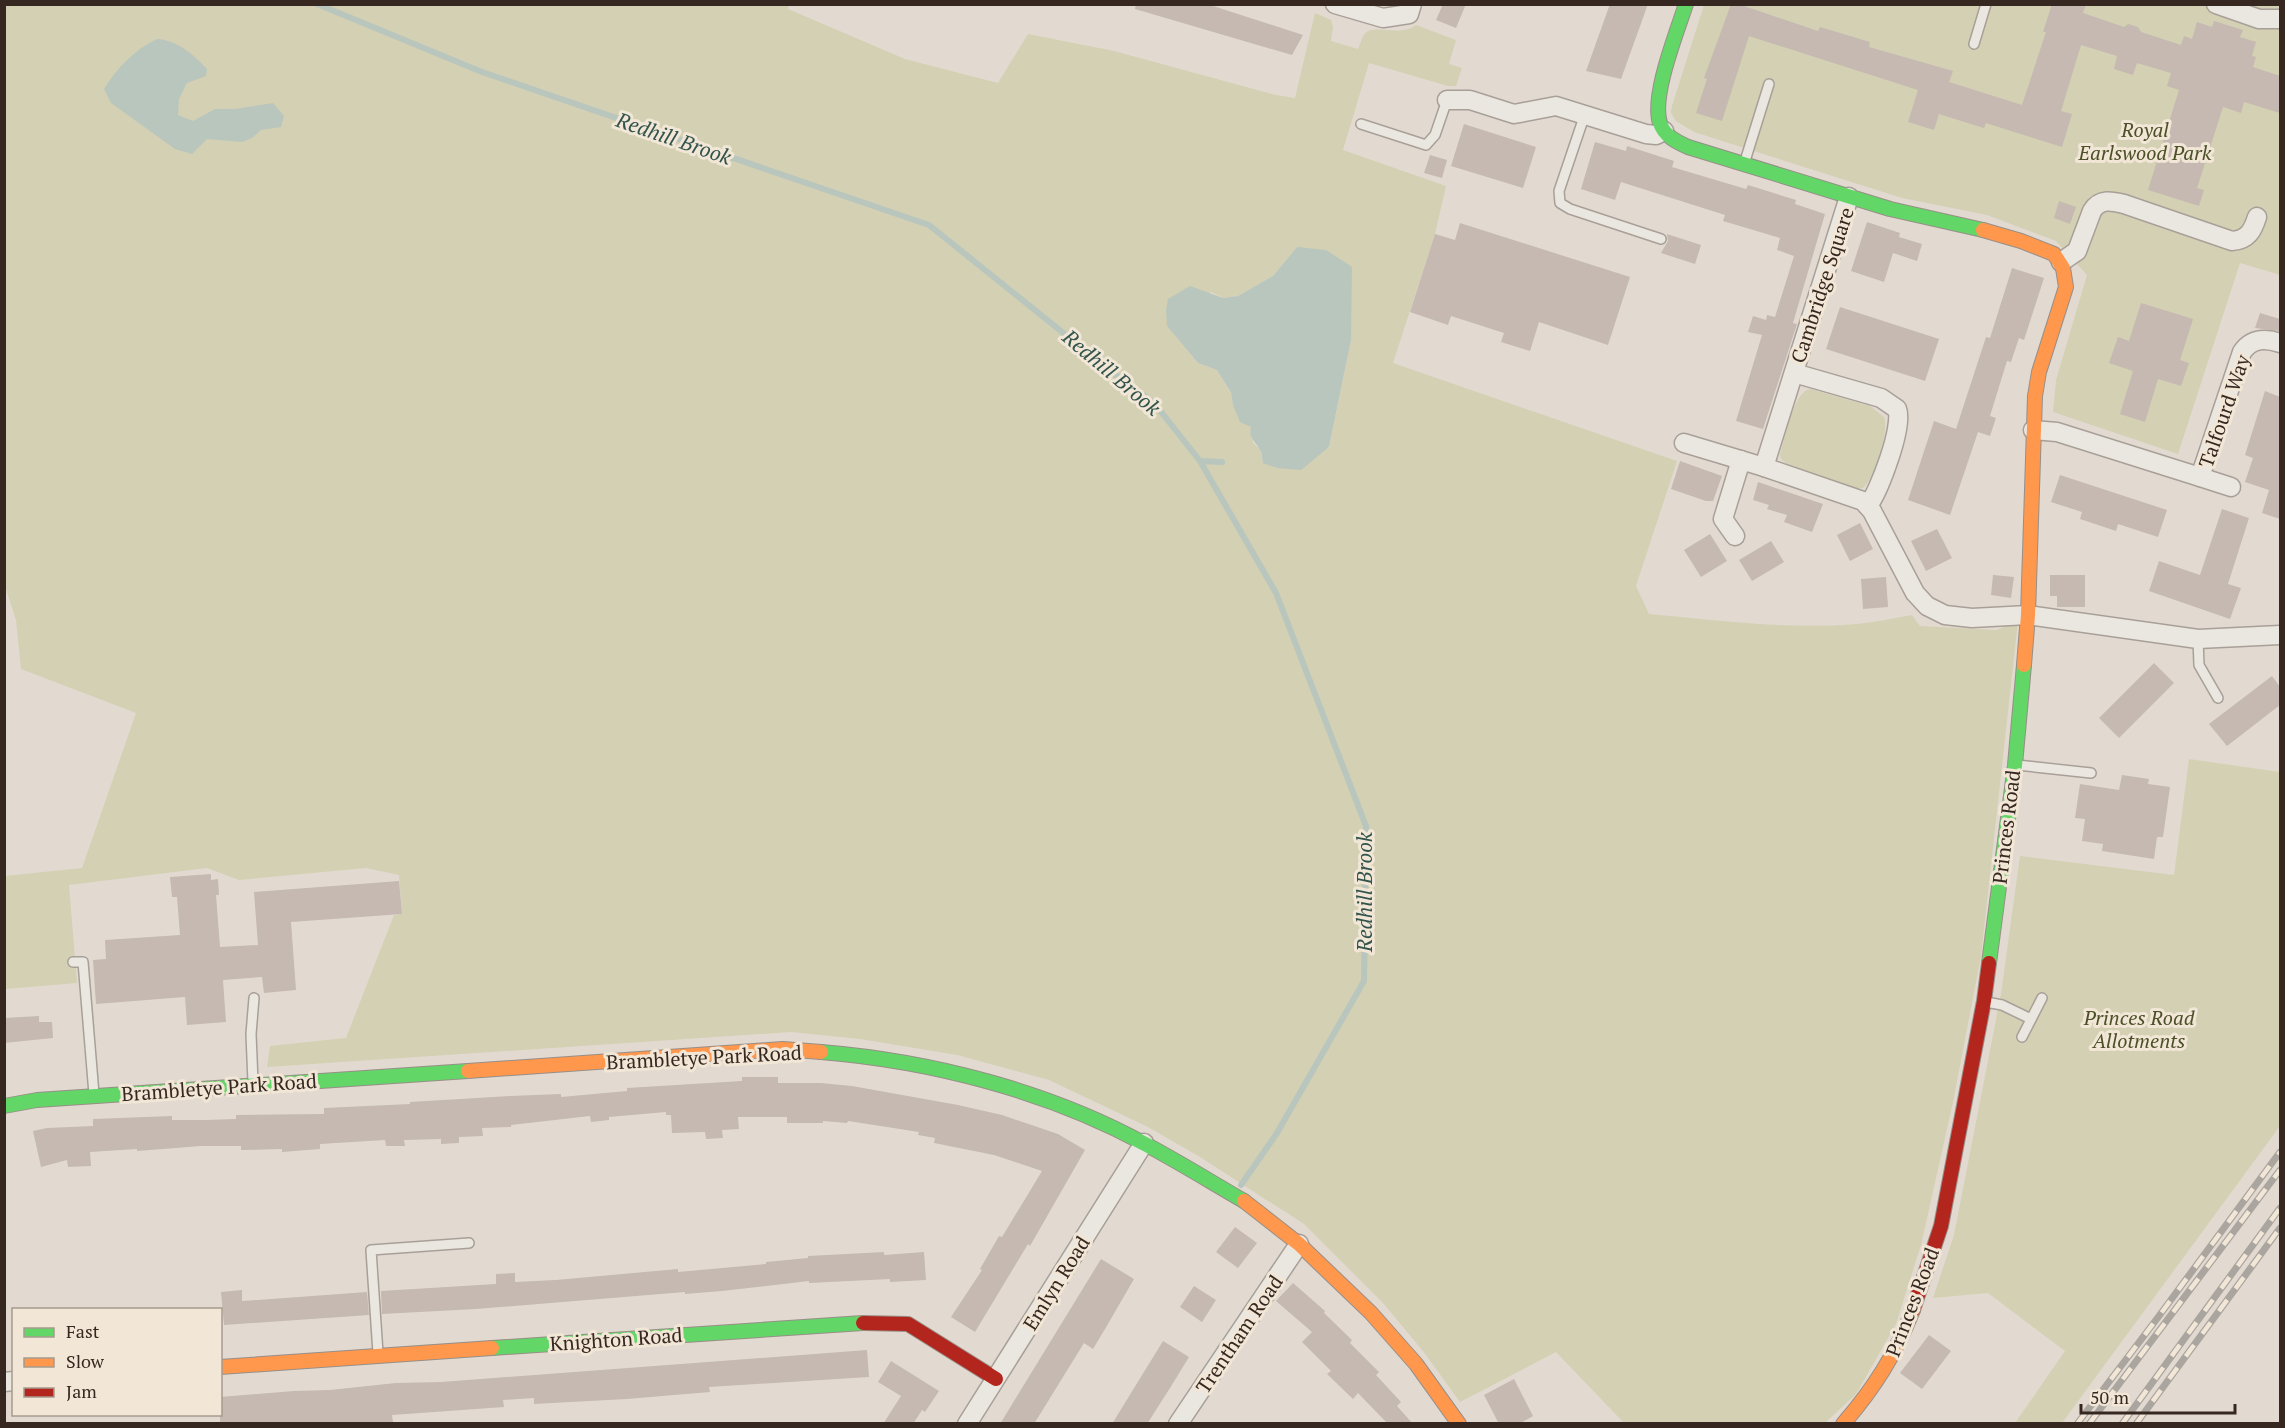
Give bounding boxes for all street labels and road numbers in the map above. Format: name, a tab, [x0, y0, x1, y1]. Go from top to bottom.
street label: Cambridge Square	[1784, 204, 1860, 366]
street label: Talfourd Way	[2192, 350, 2256, 471]
street label: Princes Road	[1986, 768, 2026, 886]
street label: Brambletye Park Road	[605, 1038, 803, 1076]
street label: Brambletye Park Road	[120, 1067, 318, 1107]
street label: Emlyn Road	[1016, 1231, 1096, 1335]
street label: Princes Road	[1879, 1244, 1945, 1360]
street label: Trentham Road	[1189, 1269, 1289, 1399]
street label: Knighton Road	[549, 1321, 683, 1357]

